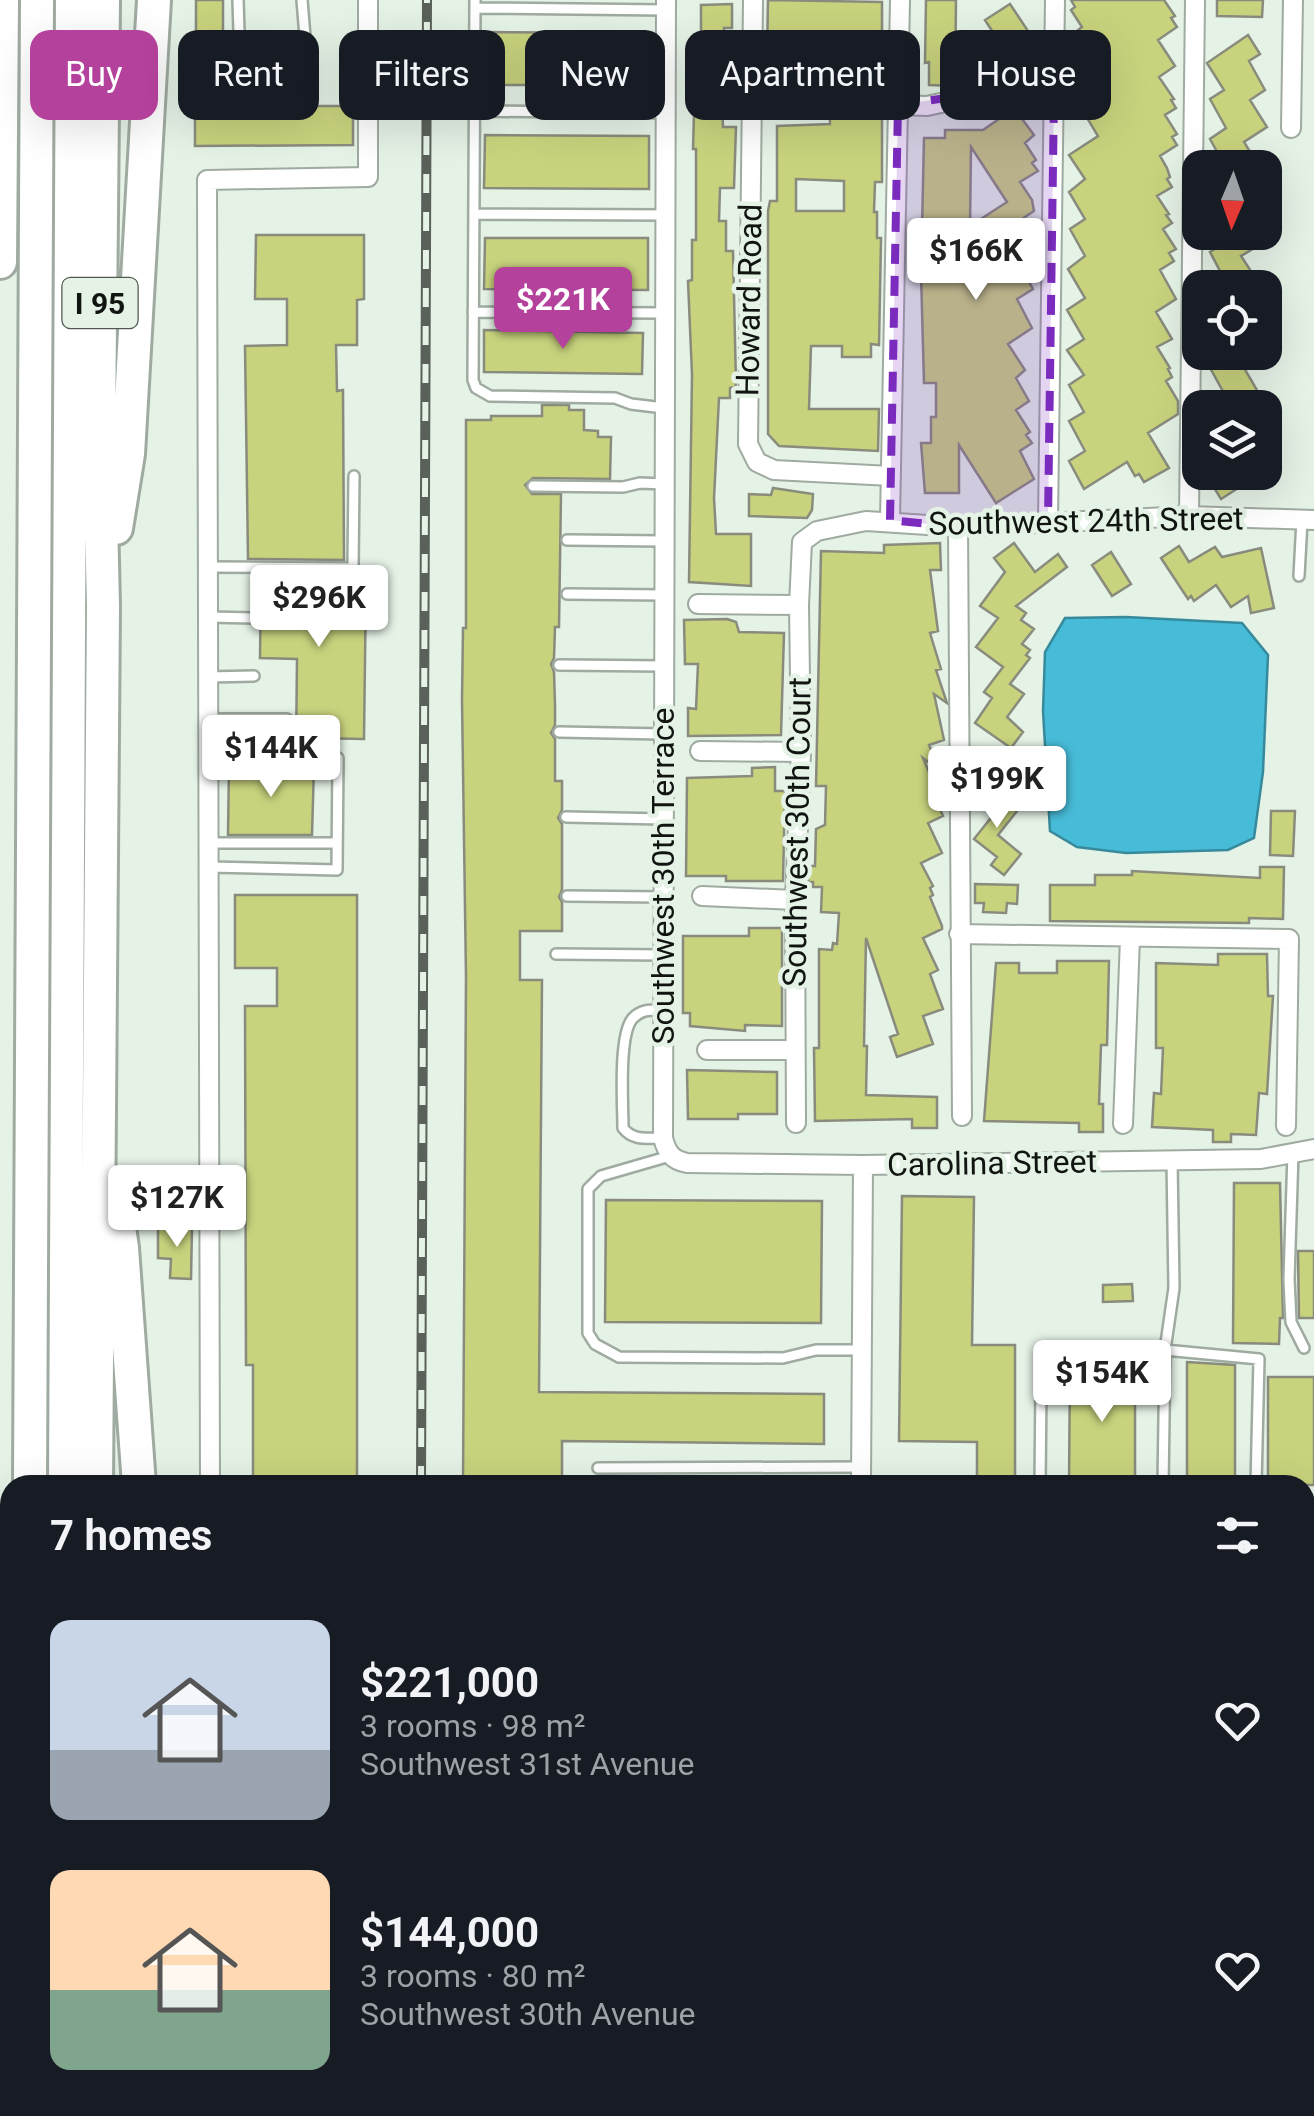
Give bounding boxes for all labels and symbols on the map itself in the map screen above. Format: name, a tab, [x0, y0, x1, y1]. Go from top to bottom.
north arrow	[1182, 150, 1282, 250]
street label: Howard Road	[728, 203, 770, 397]
pin: $166K	[906, 218, 1046, 303]
pin: $221K	[493, 267, 633, 352]
road number: I 95	[62, 278, 138, 328]
street label: Southwest 24th Street	[928, 499, 1244, 543]
pin: $296K	[249, 565, 389, 650]
street label: Southwest 30th Court	[775, 677, 819, 987]
street label: Southwest 30th Terrace	[644, 708, 682, 1045]
pin: $144K	[201, 715, 341, 800]
pin: $199K	[927, 746, 1067, 831]
street label: Carolina Street	[887, 1142, 1097, 1184]
pin: $127K	[107, 1165, 247, 1250]
pin: $154K	[1032, 1340, 1172, 1425]

